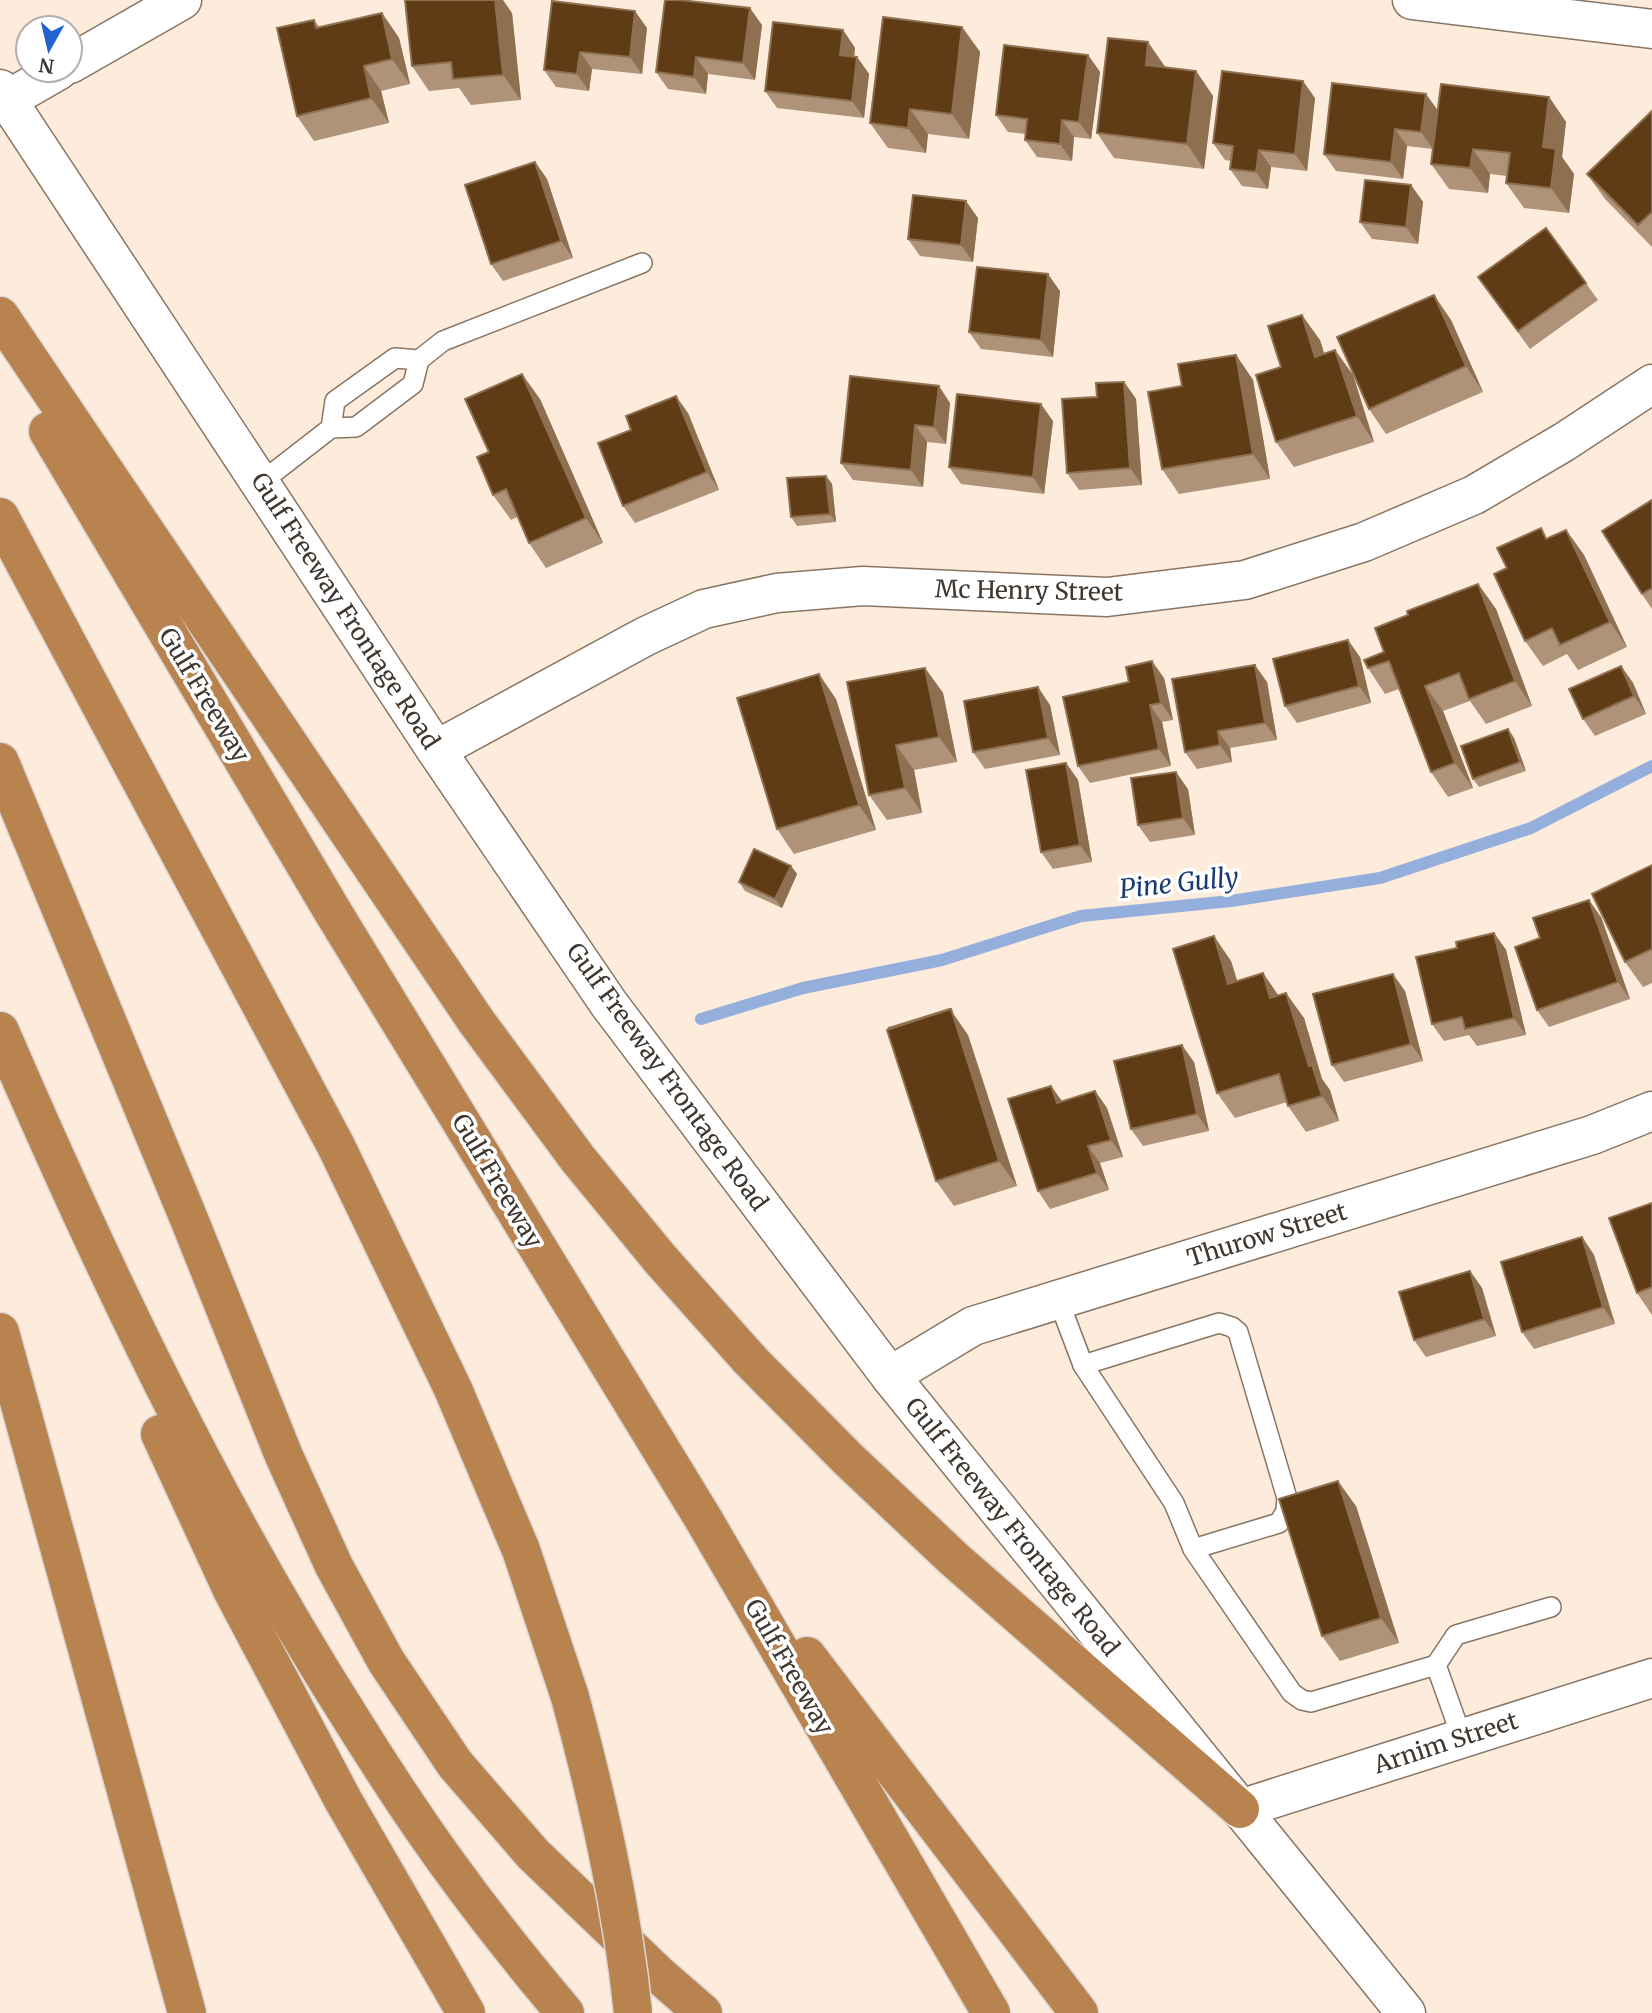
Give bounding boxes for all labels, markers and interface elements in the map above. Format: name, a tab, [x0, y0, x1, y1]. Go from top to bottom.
north arrow	[14, 14, 84, 84]
text: N	[38, 53, 56, 79]
street label: Gulf Freeway Frontage Road	[244, 467, 447, 755]
street label: Mc Henry Street	[935, 573, 1124, 608]
street label: Gulf Freeway	[152, 622, 257, 767]
water label: Pine Gully	[1118, 860, 1240, 905]
street label: Gulf Freeway Frontage Road	[560, 937, 775, 1217]
street label: Gulf Freeway	[445, 1108, 550, 1253]
street label: Thurow Street	[1183, 1195, 1351, 1274]
street label: Gulf Freeway Frontage Road	[899, 1391, 1126, 1662]
street label: Gulf Freeway	[738, 1594, 841, 1740]
street label: Arnim Street	[1369, 1704, 1522, 1781]

